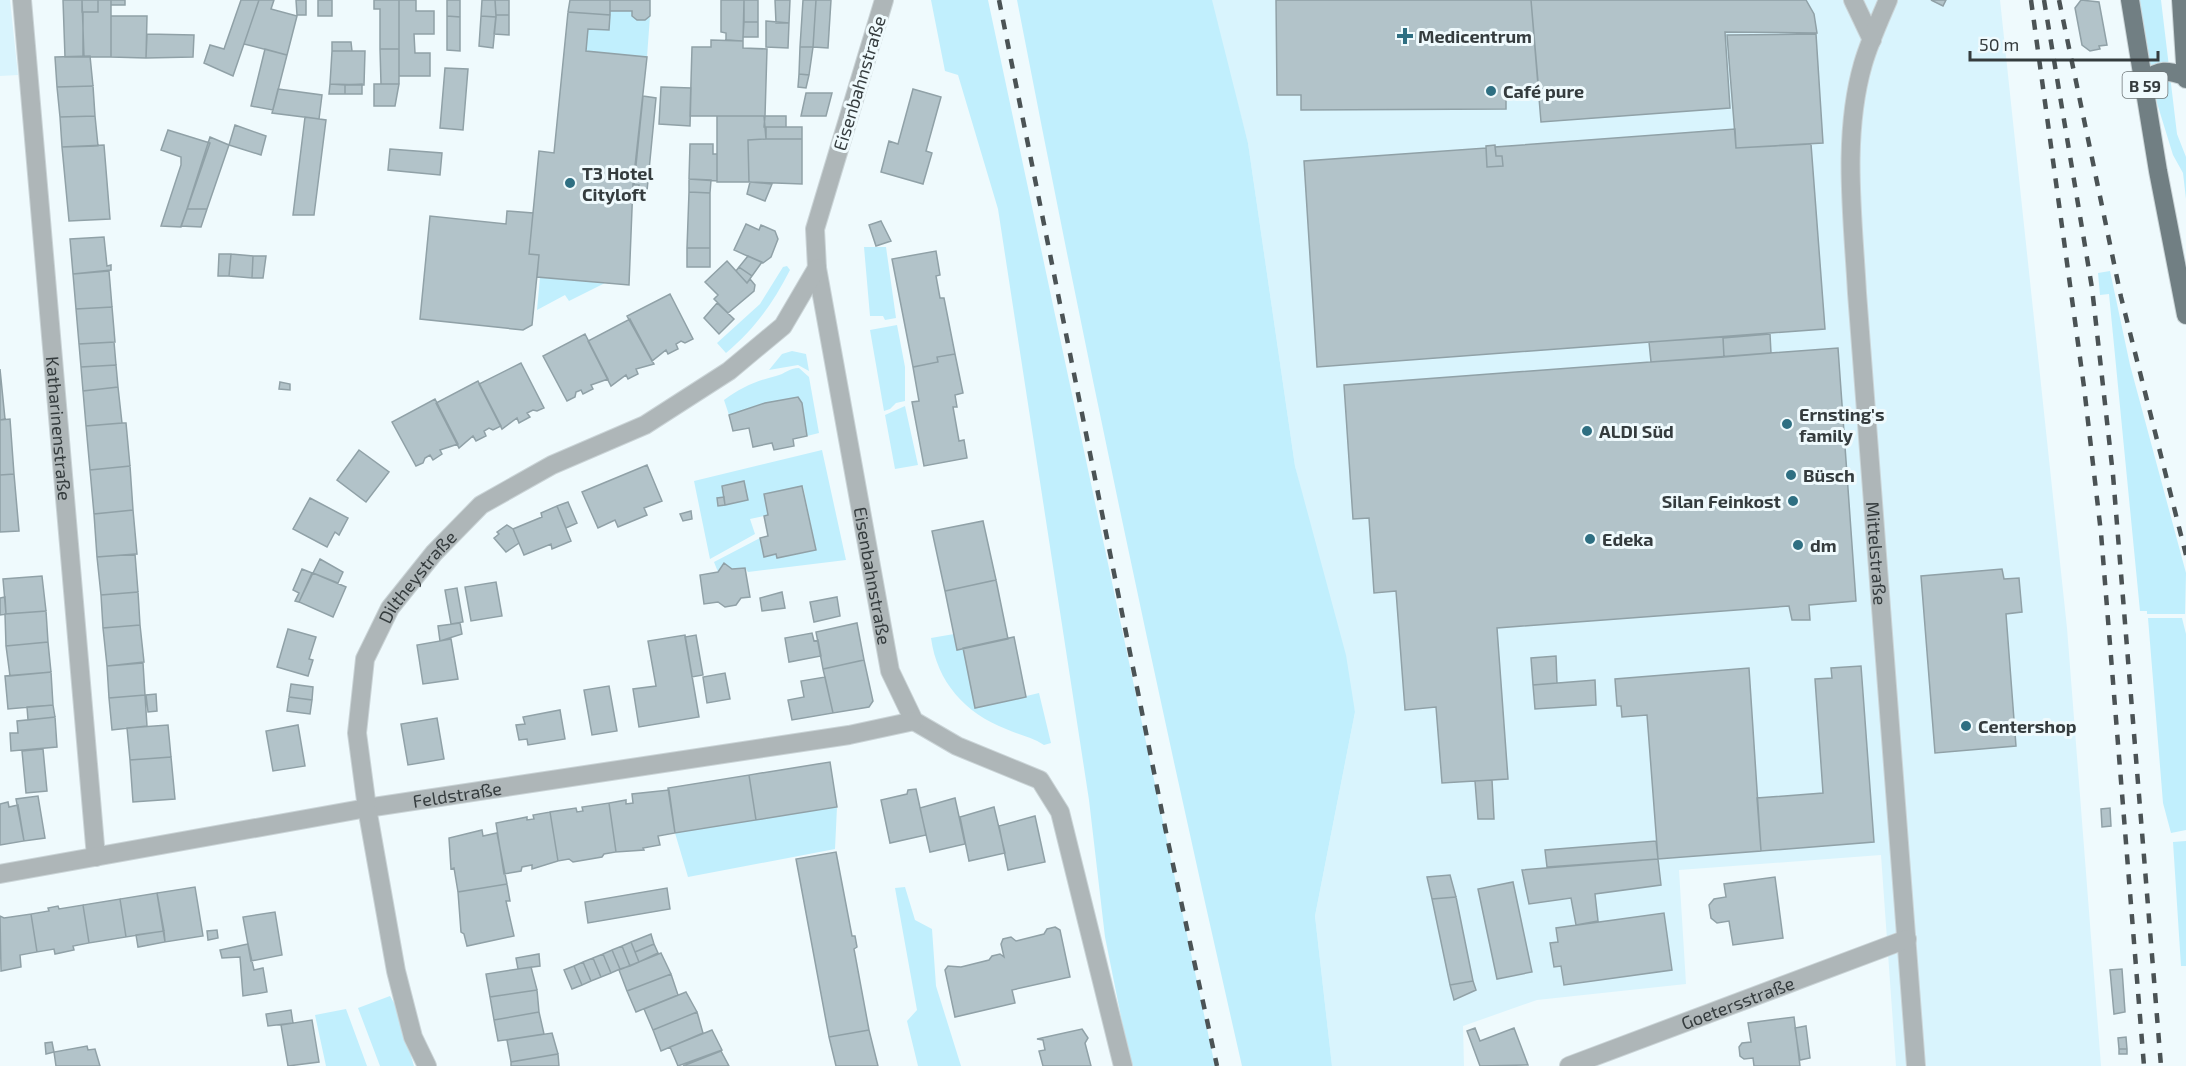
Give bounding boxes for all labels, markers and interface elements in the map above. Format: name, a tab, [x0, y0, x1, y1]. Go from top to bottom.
street label: Eisenbahnstraße	[828, 13, 890, 153]
scale bar	[1970, 24, 2158, 62]
place label: Medicentrum	[1418, 25, 1532, 47]
marker: Medicentrum	[1396, 27, 1414, 45]
text: 50 m	[1979, 33, 2019, 55]
road number: B 59	[2122, 72, 2168, 98]
place label: Café pure	[1503, 80, 1584, 102]
marker: Café pure	[1484, 84, 1498, 98]
place label: T3 Hotel Cityloft	[582, 162, 653, 205]
marker: T3 Hotel Cityloft	[563, 176, 577, 190]
street label: Katharinenstraße	[42, 355, 76, 502]
place label: Ernsting's family	[1799, 403, 1884, 446]
marker: Ernsting's family	[1780, 417, 1794, 431]
place label: ALDI Süd	[1599, 420, 1674, 442]
marker: ALDI Süd	[1580, 424, 1594, 438]
place label: Büsch	[1803, 464, 1855, 486]
marker: Büsch	[1784, 468, 1798, 482]
place label: Silan Feinkost	[1662, 490, 1782, 512]
marker: Silan Feinkost	[1786, 494, 1800, 508]
street label: Mittelstraße	[1862, 501, 1892, 606]
street label: Eisenbahnstraße	[849, 505, 896, 647]
street label: Diltheystraße	[373, 526, 461, 627]
place label: Edeka	[1602, 528, 1654, 550]
marker: Edeka	[1583, 532, 1597, 546]
place label: dm	[1810, 534, 1837, 556]
marker: dm	[1791, 538, 1805, 552]
place label: Centershop	[1978, 715, 2077, 737]
marker: Centershop	[1959, 719, 1973, 733]
street label: Feldstraße	[411, 777, 503, 812]
street label: Goetersstraße	[1678, 971, 1797, 1034]

